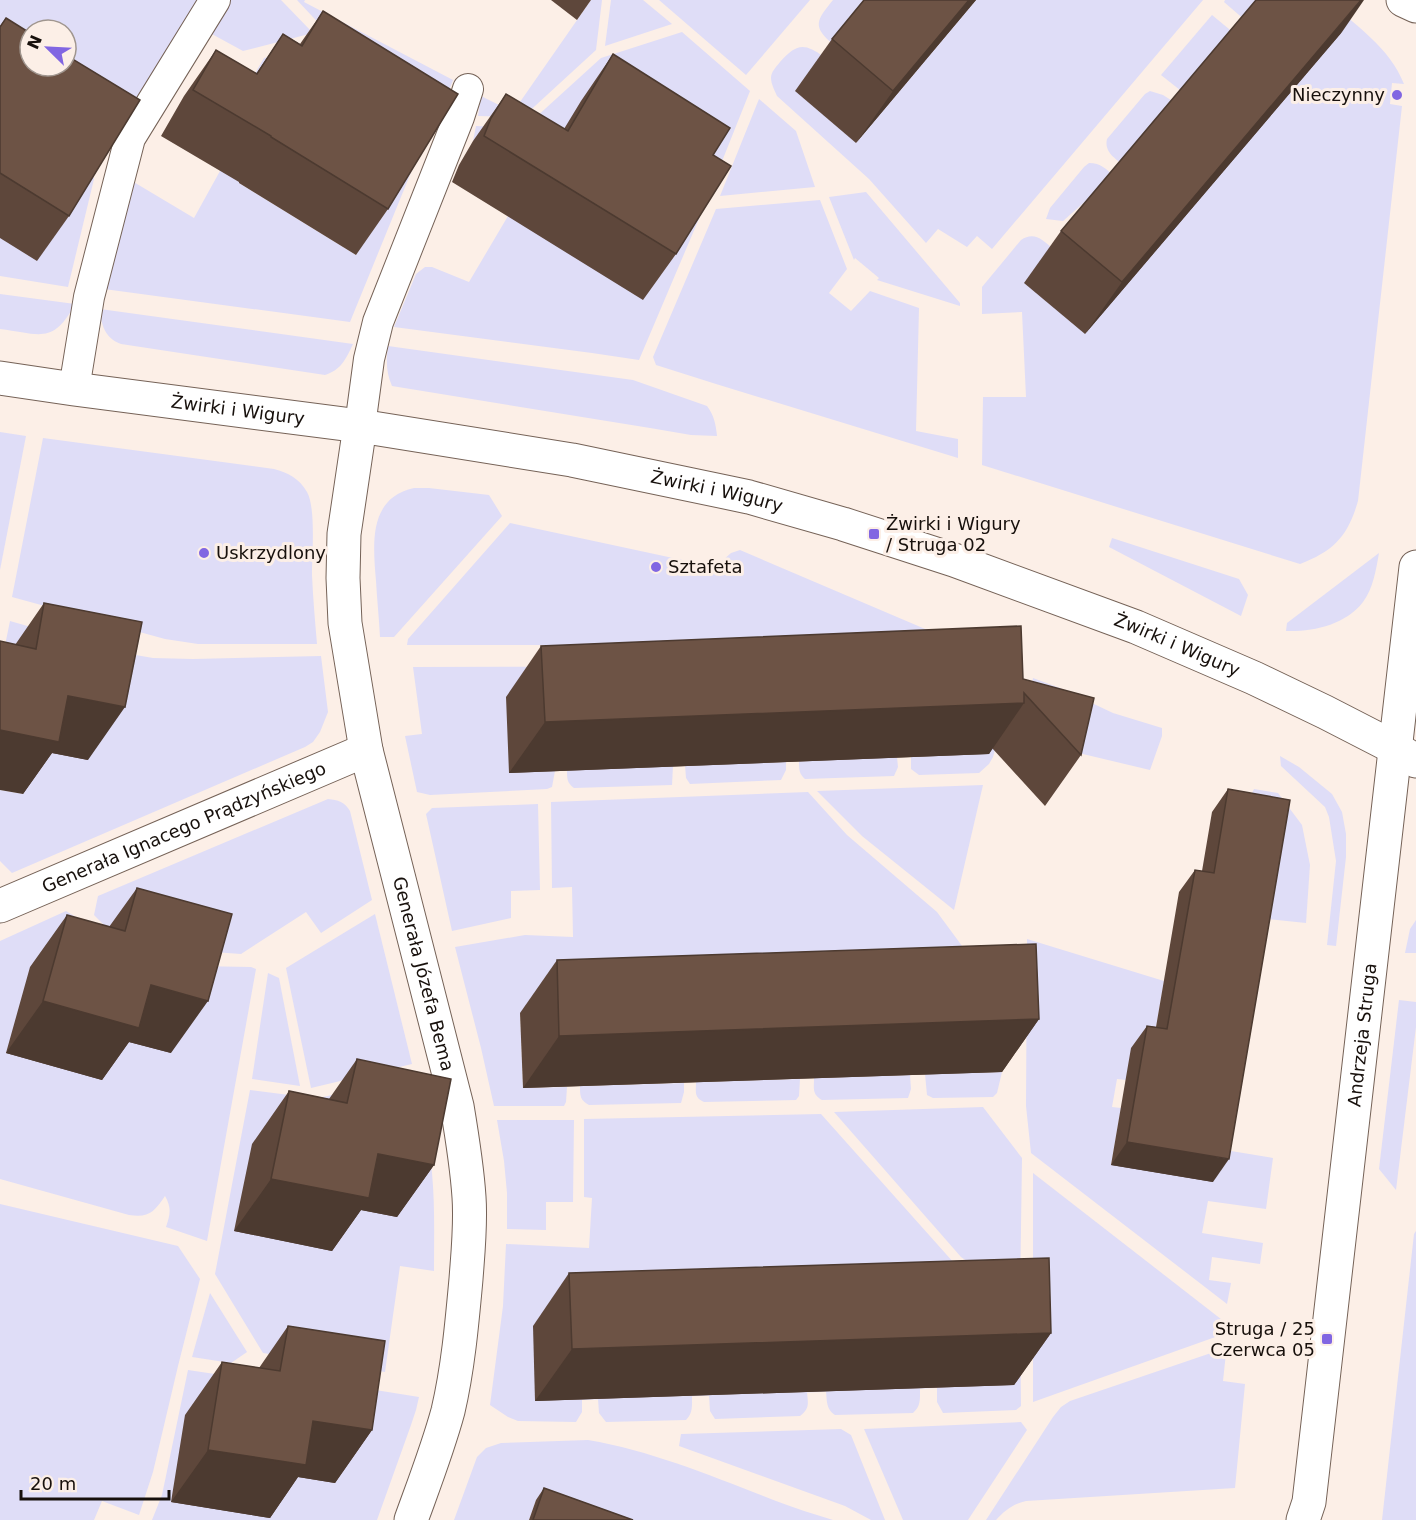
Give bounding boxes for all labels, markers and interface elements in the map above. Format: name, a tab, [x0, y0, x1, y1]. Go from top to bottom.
north arrow	[18, 18, 78, 78]
text: N	[23, 32, 46, 52]
place label: Nieczynny	[1292, 84, 1385, 105]
marker: Nieczynny	[1390, 88, 1404, 102]
street label: Żwirki i Wigury	[170, 391, 306, 429]
street label: Żwirki i Wigury	[649, 466, 786, 516]
place label: Żwirki i Wigury / Struga 02	[886, 513, 1021, 555]
marker: Żwirki i Wigury / Struga 02	[867, 527, 881, 541]
place label: Uskrzydlony	[216, 542, 326, 563]
marker: Uskrzydlony	[197, 546, 211, 560]
place label: Sztafeta	[668, 556, 742, 577]
marker: Sztafeta	[649, 560, 663, 574]
street label: Żwirki i Wigury	[1111, 609, 1244, 681]
street label: Generała Ignacego Prądzyńskiego	[39, 757, 329, 897]
street label: Generała Józefa Bema	[389, 874, 459, 1073]
street label: Andrzeja Struga	[1343, 962, 1381, 1108]
place label: Struga / 25 Czerwca 05	[1210, 1318, 1315, 1360]
marker: Struga / 25 Czerwca 05	[1320, 1332, 1334, 1346]
scale bar	[21, 1463, 170, 1501]
text: 20 m	[30, 1473, 76, 1494]

